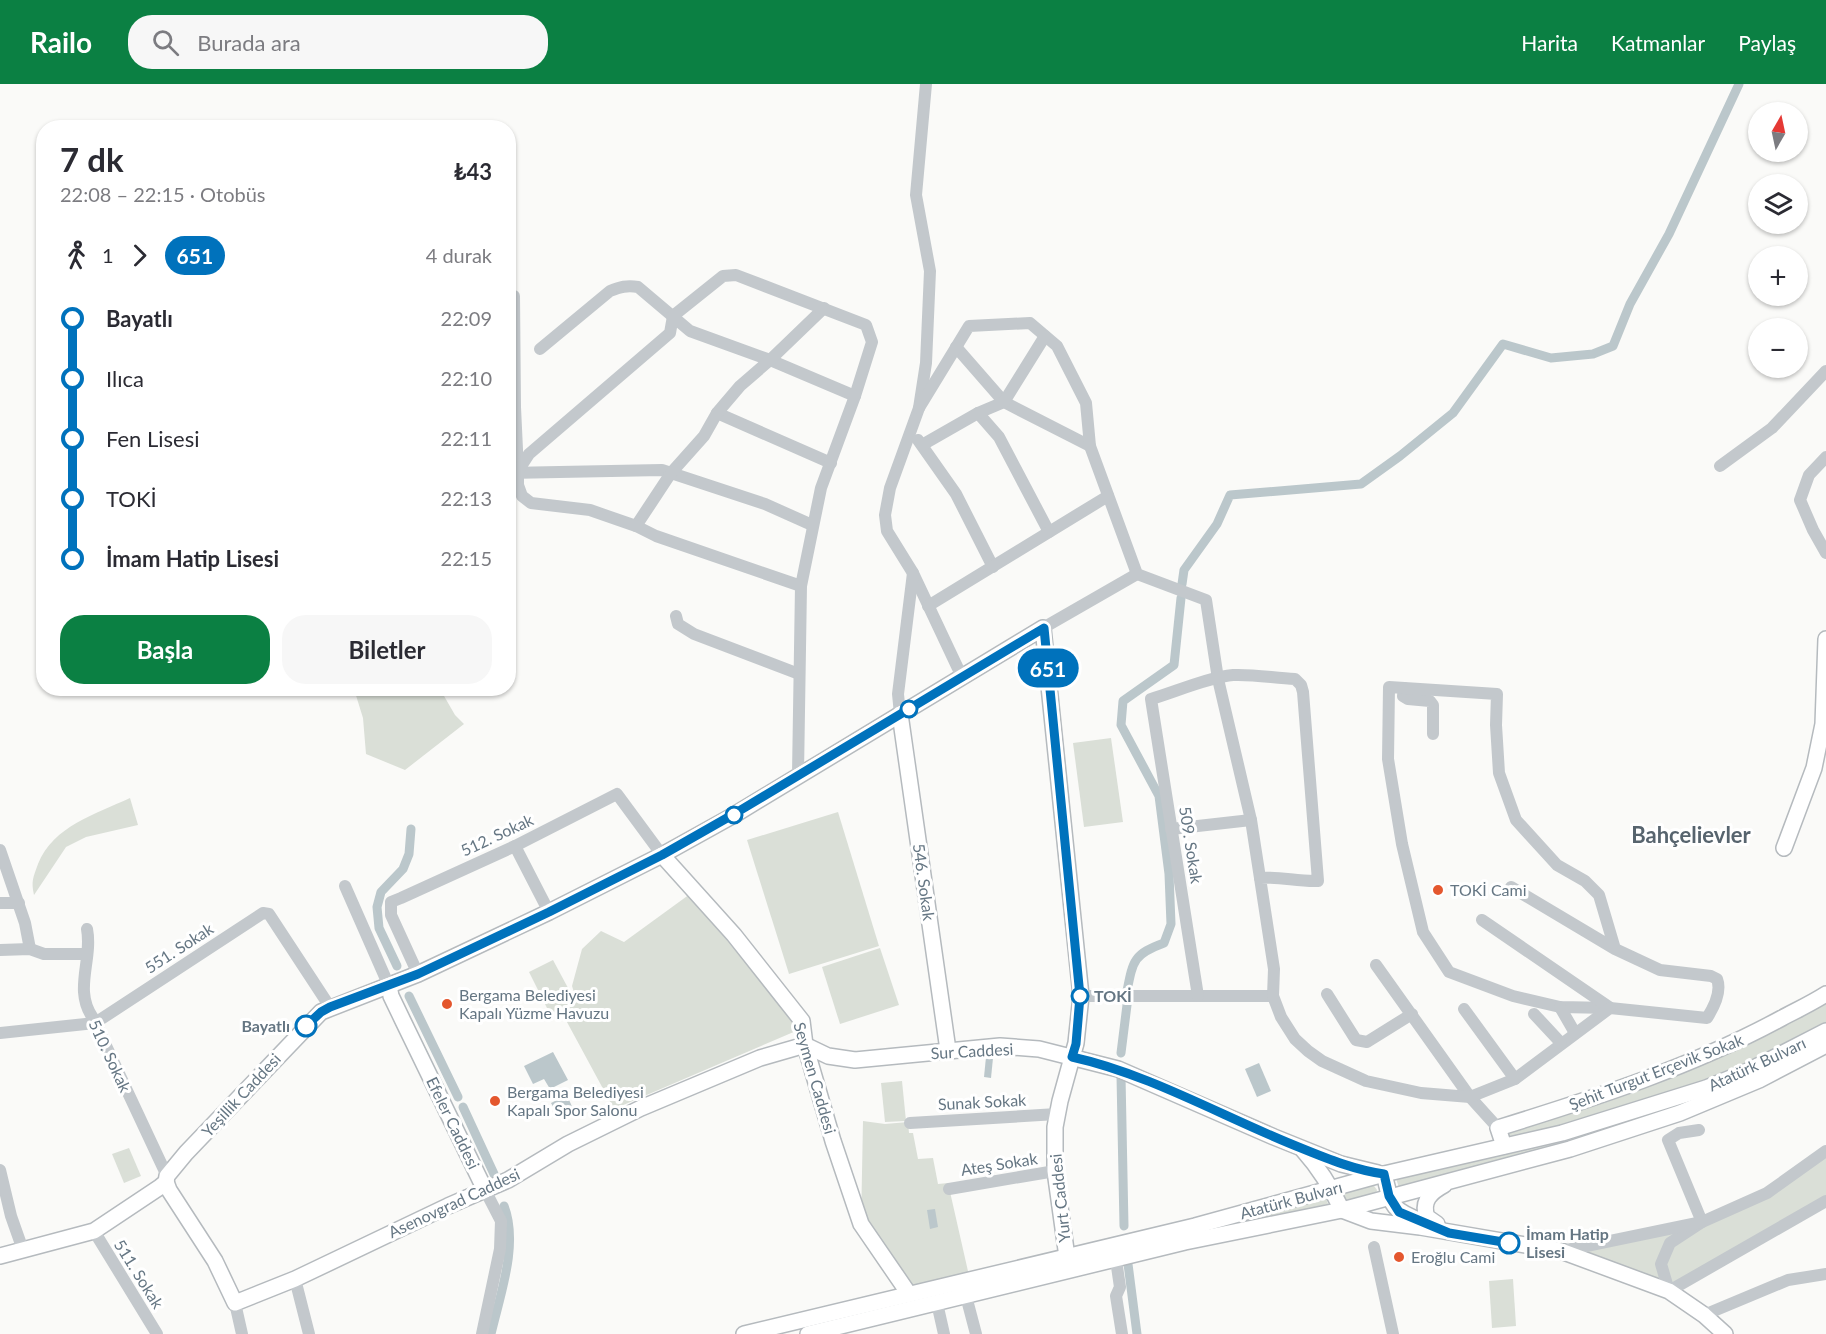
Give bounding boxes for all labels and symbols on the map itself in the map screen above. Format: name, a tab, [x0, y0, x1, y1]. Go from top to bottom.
north arrow	[1748, 102, 1808, 162]
line badge: 651	[1014, 648, 1082, 688]
unlabelled marker	[900, 700, 918, 718]
street label: 509. Sokak	[1176, 805, 1207, 886]
unlabelled marker	[725, 806, 743, 824]
street label: 512. Sokak	[458, 809, 537, 860]
district label: Bahçelievler	[1631, 821, 1752, 848]
street label: 546. Sokak	[910, 842, 939, 923]
place label: TOKİ Cami	[1450, 880, 1527, 899]
marker: TOKİ Cami	[1431, 883, 1445, 897]
street label: 551. Sokak	[141, 918, 217, 977]
place label: Bergama Belediyesi Kapalı Yüzme Havuzu	[459, 985, 609, 1022]
place label: TOKİ	[1094, 986, 1132, 1005]
marker: TOKİ	[1071, 987, 1089, 1005]
marker: Bergama Belediyesi Kapalı Yüzme Havuzu	[440, 997, 454, 1011]
marker: Bayatlı	[295, 1015, 317, 1037]
place label: Bayatlı	[241, 1016, 290, 1035]
street label: 510. Sokak	[85, 1017, 136, 1096]
street label: Seymen Caddesi	[790, 1020, 841, 1136]
street label: Şehit Turgut Erçevik Sokak	[1566, 1029, 1746, 1114]
street label: Atatürk Bulvarı	[1705, 1033, 1808, 1094]
street label: Sur Caddesi	[930, 1039, 1014, 1062]
street label: Yeşillik Caddesi	[197, 1049, 284, 1140]
street label: Efeler Caddesi	[423, 1074, 484, 1172]
place label: Bergama Belediyesi Kapalı Spor Salonu	[507, 1082, 644, 1119]
street label: Sunak Sokak	[937, 1090, 1028, 1113]
marker: Bergama Belediyesi Kapalı Spor Salonu	[488, 1094, 502, 1108]
street label: Ateş Sokak	[959, 1148, 1040, 1179]
street label: Yurt Caddesi	[1045, 1153, 1074, 1243]
street label: Asenovgrad Caddesi	[385, 1164, 523, 1241]
street label: Atatürk Bulvarı	[1238, 1177, 1344, 1222]
place label: İmam Hatip Lisesi	[1526, 1224, 1609, 1261]
marker: İmam Hatip Lisesi	[1498, 1232, 1520, 1254]
street label: 511. Sokak	[111, 1236, 169, 1312]
place label: Eroğlu Cami	[1411, 1247, 1495, 1266]
marker: Eroğlu Cami	[1392, 1250, 1406, 1264]

